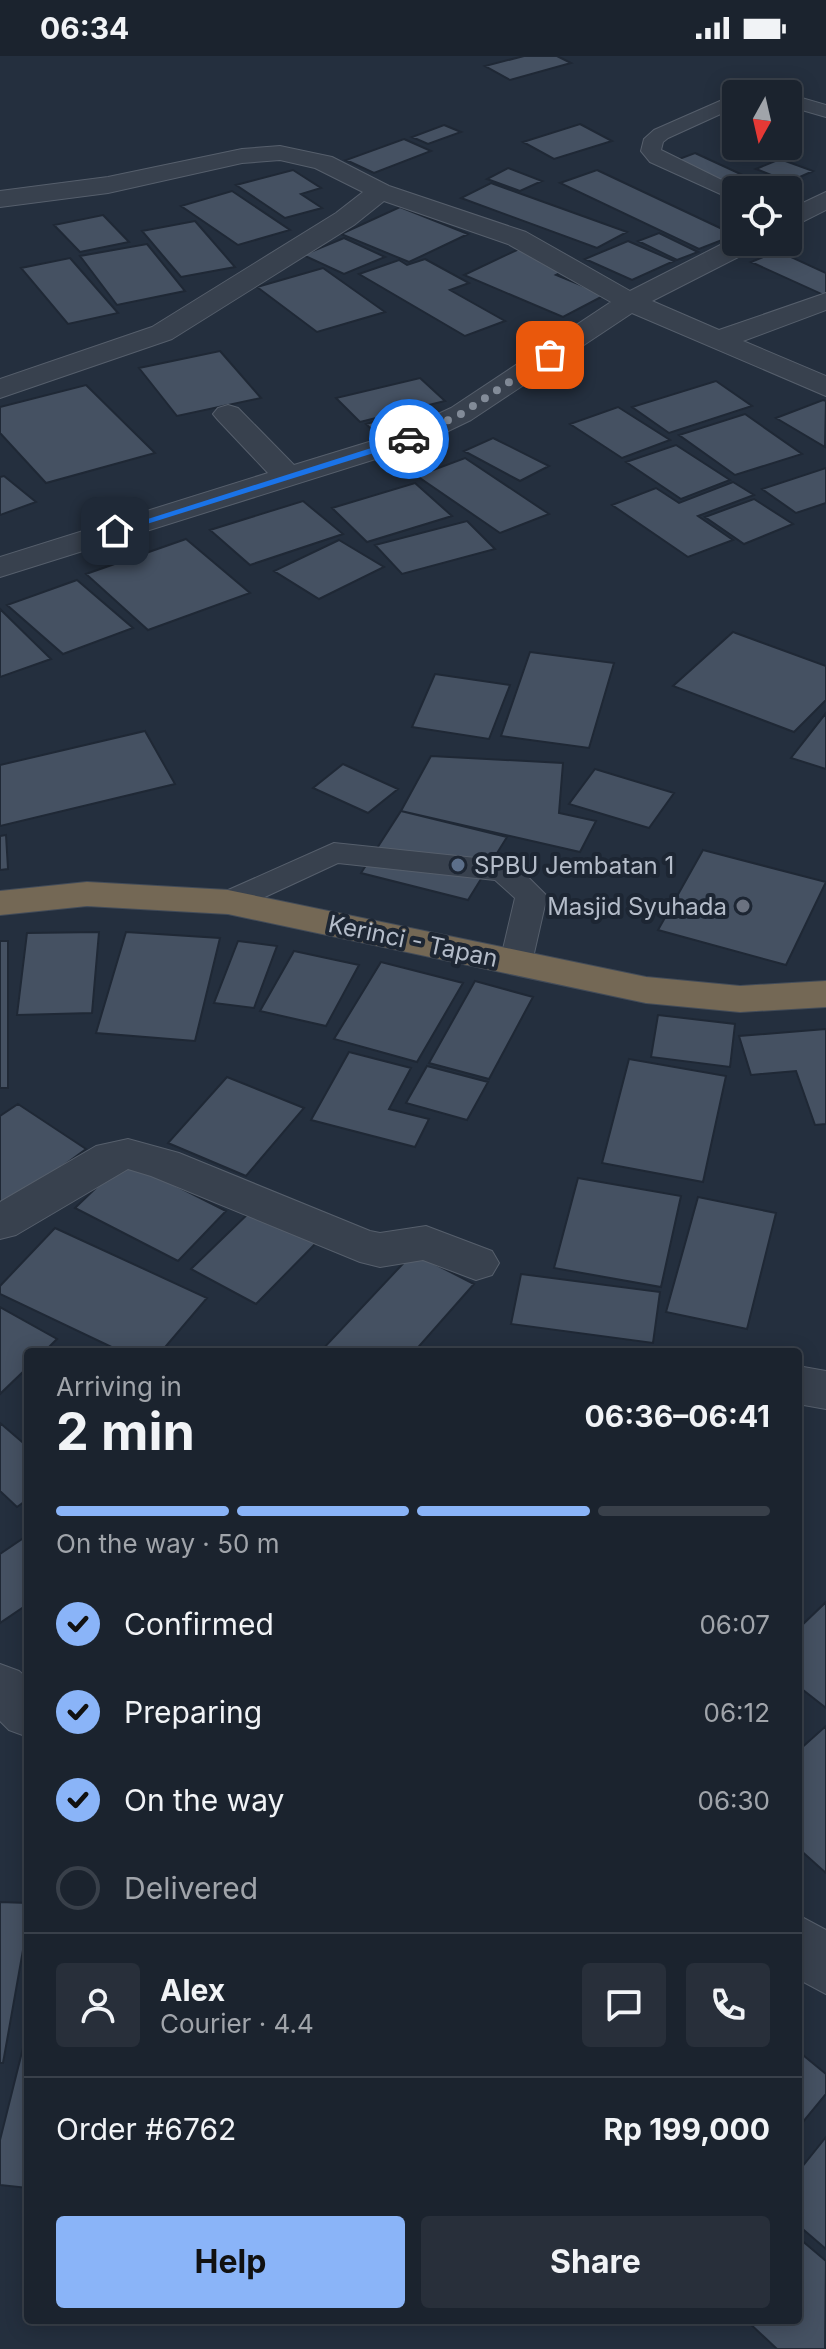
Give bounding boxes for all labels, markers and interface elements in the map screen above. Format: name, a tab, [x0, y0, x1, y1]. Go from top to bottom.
text: 06:34	[40, 10, 129, 46]
north arrow	[722, 80, 802, 160]
map controls	[722, 80, 802, 256]
button: locate	[722, 176, 802, 256]
pin	[516, 321, 584, 389]
icon: bag	[528, 333, 572, 377]
courier	[369, 399, 449, 479]
icon: car	[387, 417, 431, 461]
pin	[81, 497, 149, 565]
icon: home	[93, 509, 137, 553]
place label: SPBU Jembatan 1	[474, 851, 674, 880]
marker: SPBU Jembatan 1	[449, 856, 467, 874]
place label: Masjid Syuhada	[547, 892, 727, 921]
marker: Masjid Syuhada	[734, 897, 752, 915]
street label: Kerinci - Tapan	[326, 909, 500, 973]
text: Arriving in	[56, 1371, 182, 1402]
text: 06:36–06:41	[585, 1398, 770, 1434]
text: 2 min	[56, 1400, 195, 1463]
text: On the way · 50 m	[56, 1528, 279, 1559]
icon: check	[56, 1602, 100, 1646]
text: Confirmed	[124, 1606, 274, 1642]
text: 06:07	[699, 1609, 770, 1640]
icon: check	[56, 1690, 100, 1734]
text: Preparing	[124, 1694, 262, 1730]
text: 06:12	[704, 1697, 770, 1728]
icon: check	[56, 1778, 100, 1822]
text: On the way	[124, 1782, 284, 1818]
text: 06:30	[698, 1785, 770, 1816]
text: Delivered	[124, 1870, 258, 1906]
button: person	[56, 1963, 140, 2047]
button: chat	[582, 1963, 666, 2047]
button: phone	[686, 1963, 770, 2047]
text: Alex	[160, 1972, 225, 2008]
text: Courier · 4.4	[160, 2008, 314, 2039]
text: Order #6762	[56, 2111, 236, 2147]
text: Rp 199,000	[603, 2111, 770, 2147]
button: Help	[56, 2216, 405, 2308]
button: Share	[421, 2216, 770, 2308]

